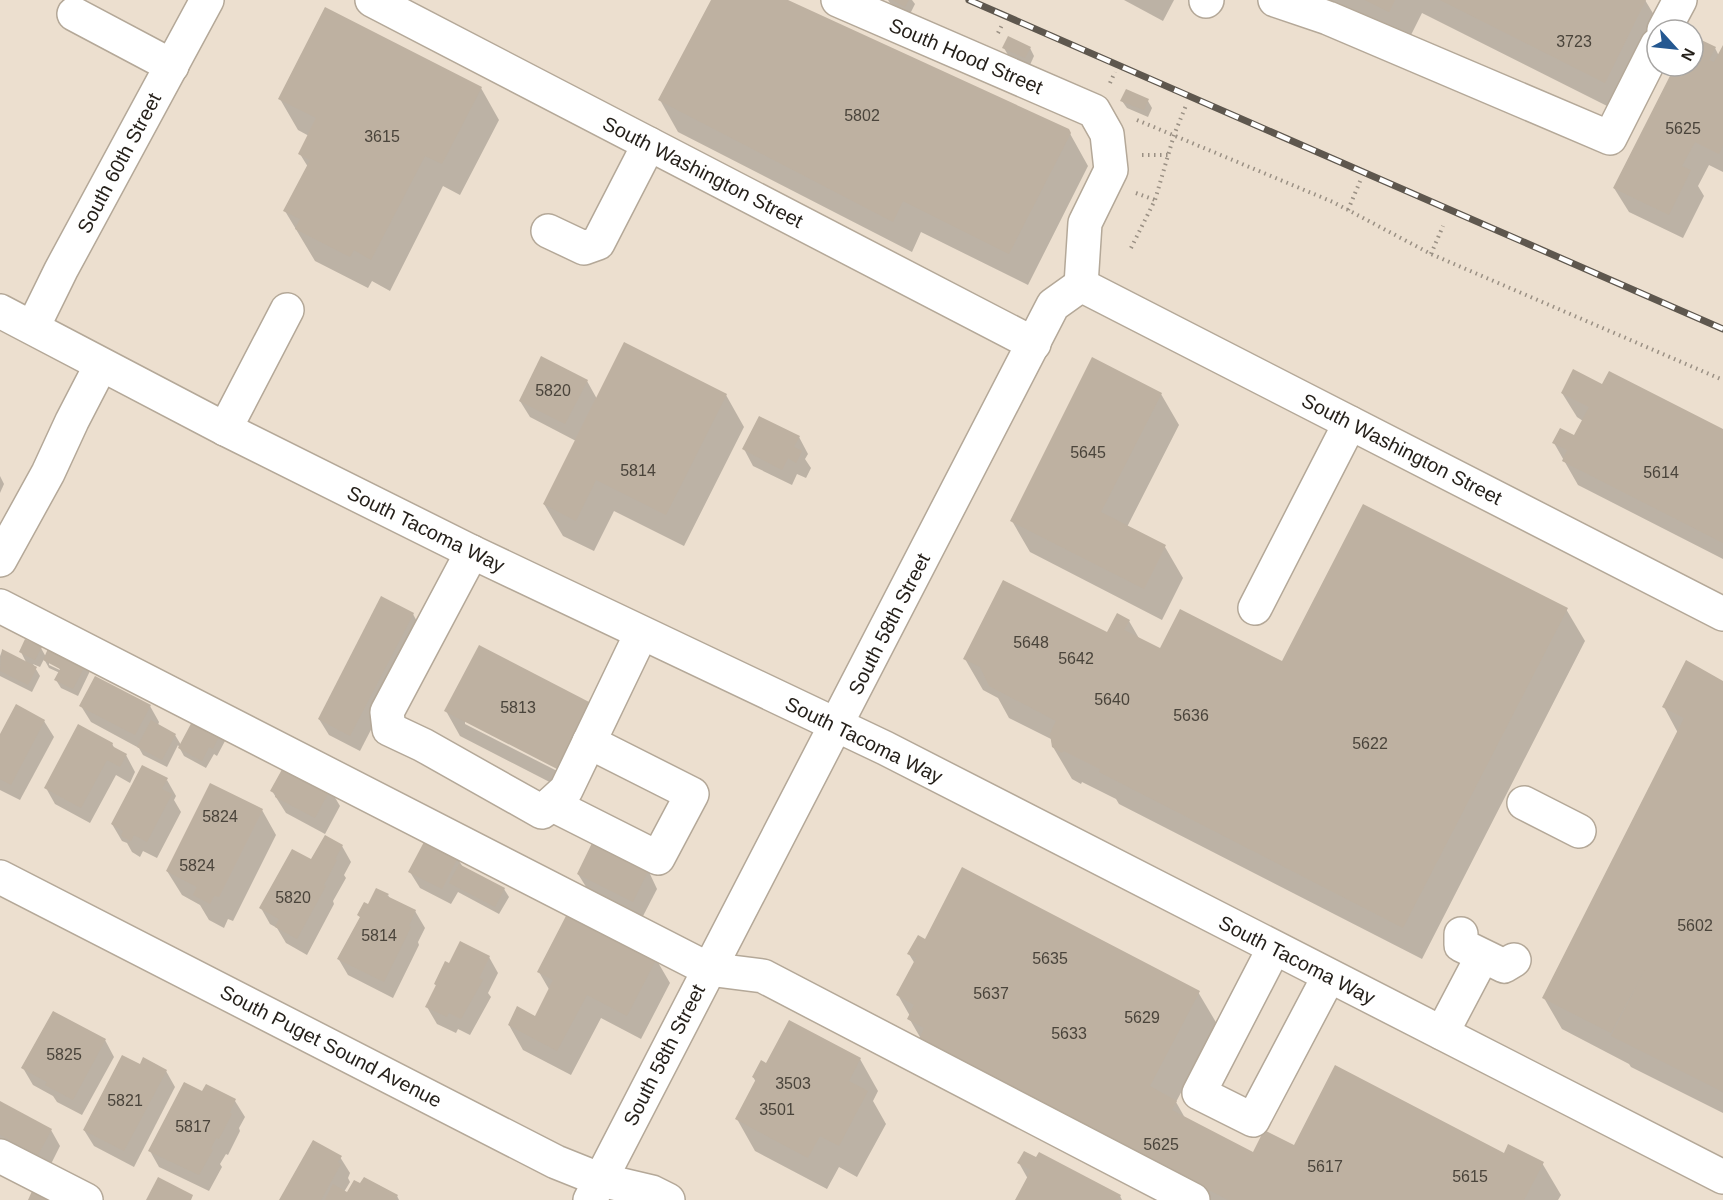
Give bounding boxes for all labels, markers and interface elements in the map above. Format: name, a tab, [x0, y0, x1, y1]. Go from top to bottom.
street label: South Hood Street	[886, 14, 1046, 98]
north arrow	[1645, 18, 1705, 78]
house number: 3723	[1556, 33, 1592, 50]
text: N	[1678, 46, 1698, 64]
street label: South 60th Street	[73, 89, 165, 237]
house number: 5802	[844, 107, 880, 124]
street label: South Washington Street	[599, 112, 807, 232]
house number: 5625	[1665, 120, 1701, 137]
house number: 3615	[364, 128, 400, 145]
house number: 5820	[535, 382, 571, 399]
street label: South Washington Street	[1298, 389, 1506, 509]
house number: 5645	[1070, 444, 1106, 461]
house number: 5814	[620, 462, 656, 479]
house number: 5614	[1643, 464, 1679, 481]
street label: South Tacoma Way	[344, 481, 508, 577]
street label: South 58th Street	[844, 549, 934, 698]
house number: 5648	[1013, 634, 1049, 651]
house number: 5642	[1058, 650, 1094, 667]
house number: 5640	[1094, 691, 1130, 708]
street label: South Tacoma Way	[782, 692, 946, 788]
house number: 5813	[500, 699, 536, 716]
house number: 5636	[1173, 707, 1209, 724]
house number: 5622	[1352, 735, 1388, 752]
house number: 5824	[202, 808, 238, 825]
house number: 5824	[179, 857, 215, 874]
house number: 5820	[275, 889, 311, 906]
street label: South Tacoma Way	[1215, 911, 1379, 1009]
house number: 5602	[1677, 917, 1713, 934]
house number: 5814	[361, 927, 397, 944]
house number: 5635	[1032, 950, 1068, 967]
street label: South Puget Sound Avenue	[217, 980, 445, 1112]
street label: South 58th Street	[619, 980, 709, 1129]
house number: 5637	[973, 985, 1009, 1002]
house number: 5629	[1124, 1009, 1160, 1026]
house number: 5633	[1051, 1025, 1087, 1042]
house number: 5825	[46, 1046, 82, 1063]
house number: 3503	[775, 1075, 811, 1092]
house number: 5821	[107, 1092, 143, 1109]
house number: 3501	[759, 1101, 795, 1118]
house number: 5817	[175, 1118, 211, 1135]
house number: 5625	[1143, 1136, 1179, 1153]
house number: 5617	[1307, 1158, 1343, 1175]
house number: 5615	[1452, 1168, 1488, 1185]

